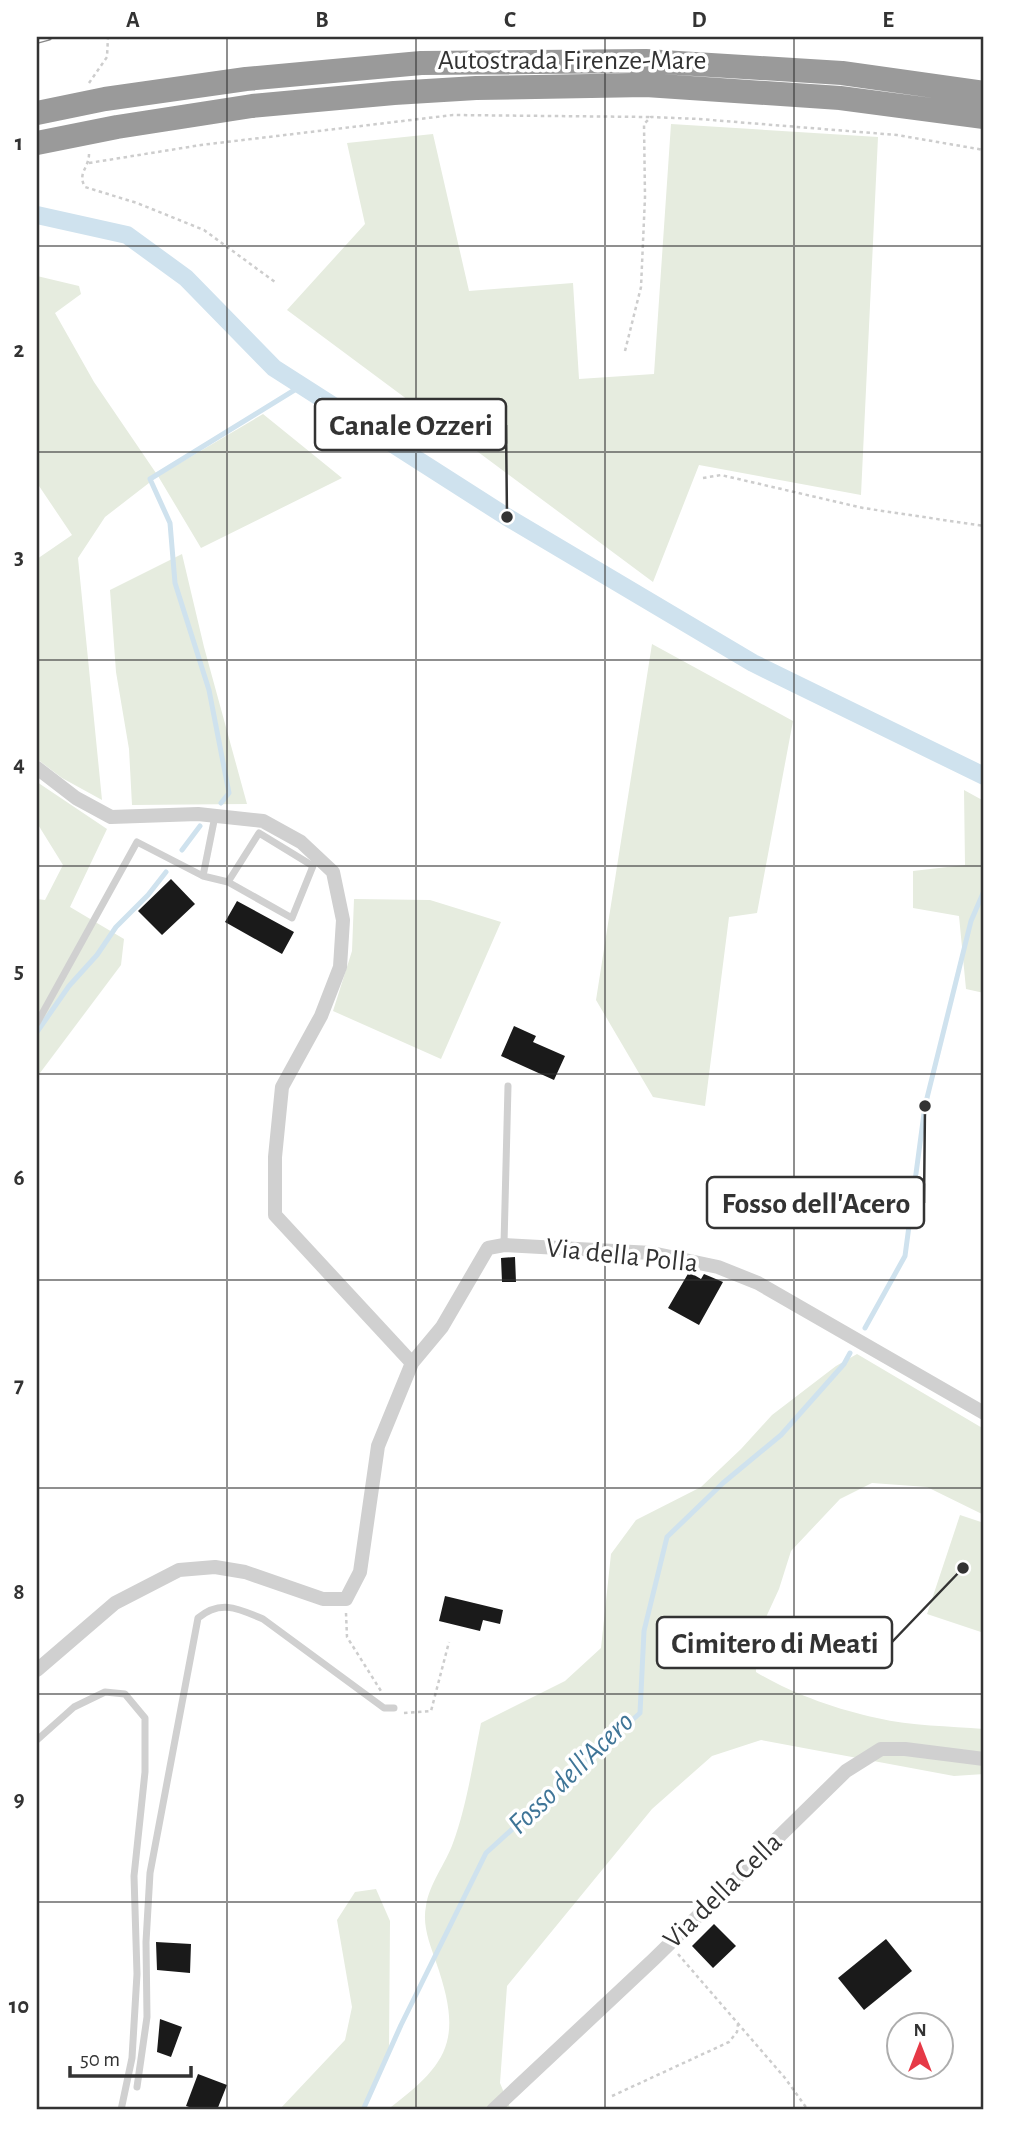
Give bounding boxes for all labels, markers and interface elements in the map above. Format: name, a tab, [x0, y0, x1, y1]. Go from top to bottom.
text: A	[126, 9, 140, 32]
text: B	[315, 9, 329, 32]
text: C	[504, 9, 516, 32]
text: D	[691, 9, 707, 32]
text: E	[882, 9, 894, 32]
street label: Autostrada Firenze-Mare	[438, 47, 706, 75]
text: 1	[15, 132, 23, 155]
text: 2	[14, 339, 25, 362]
callout: Canale Ozzeri	[315, 399, 506, 450]
text: Canale Ozzeri	[329, 411, 493, 441]
text: 3	[14, 546, 24, 569]
text: 4	[13, 753, 25, 776]
text: 5	[14, 960, 24, 983]
text: 6	[13, 1167, 25, 1190]
callout: Fosso dell'Acero	[707, 1177, 924, 1228]
text: Fosso dell'Acero	[722, 1189, 910, 1219]
street label: Via della Polla	[545, 1234, 700, 1278]
text: 7	[14, 1374, 24, 1397]
text: 8	[13, 1581, 25, 1604]
callout: Cimitero di Meati	[657, 1617, 892, 1668]
text: Cimitero di Meati	[671, 1629, 879, 1659]
water label: Fosso dell'Acero	[503, 1706, 639, 1840]
text: 9	[13, 1788, 25, 1811]
street label: Via della Cella	[658, 1828, 788, 1954]
text: 10	[9, 1995, 29, 2018]
north arrow	[884, 2010, 954, 2080]
text: N	[913, 2021, 927, 2040]
scale bar	[70, 2035, 191, 2079]
text: 50 m	[80, 2049, 120, 2070]

